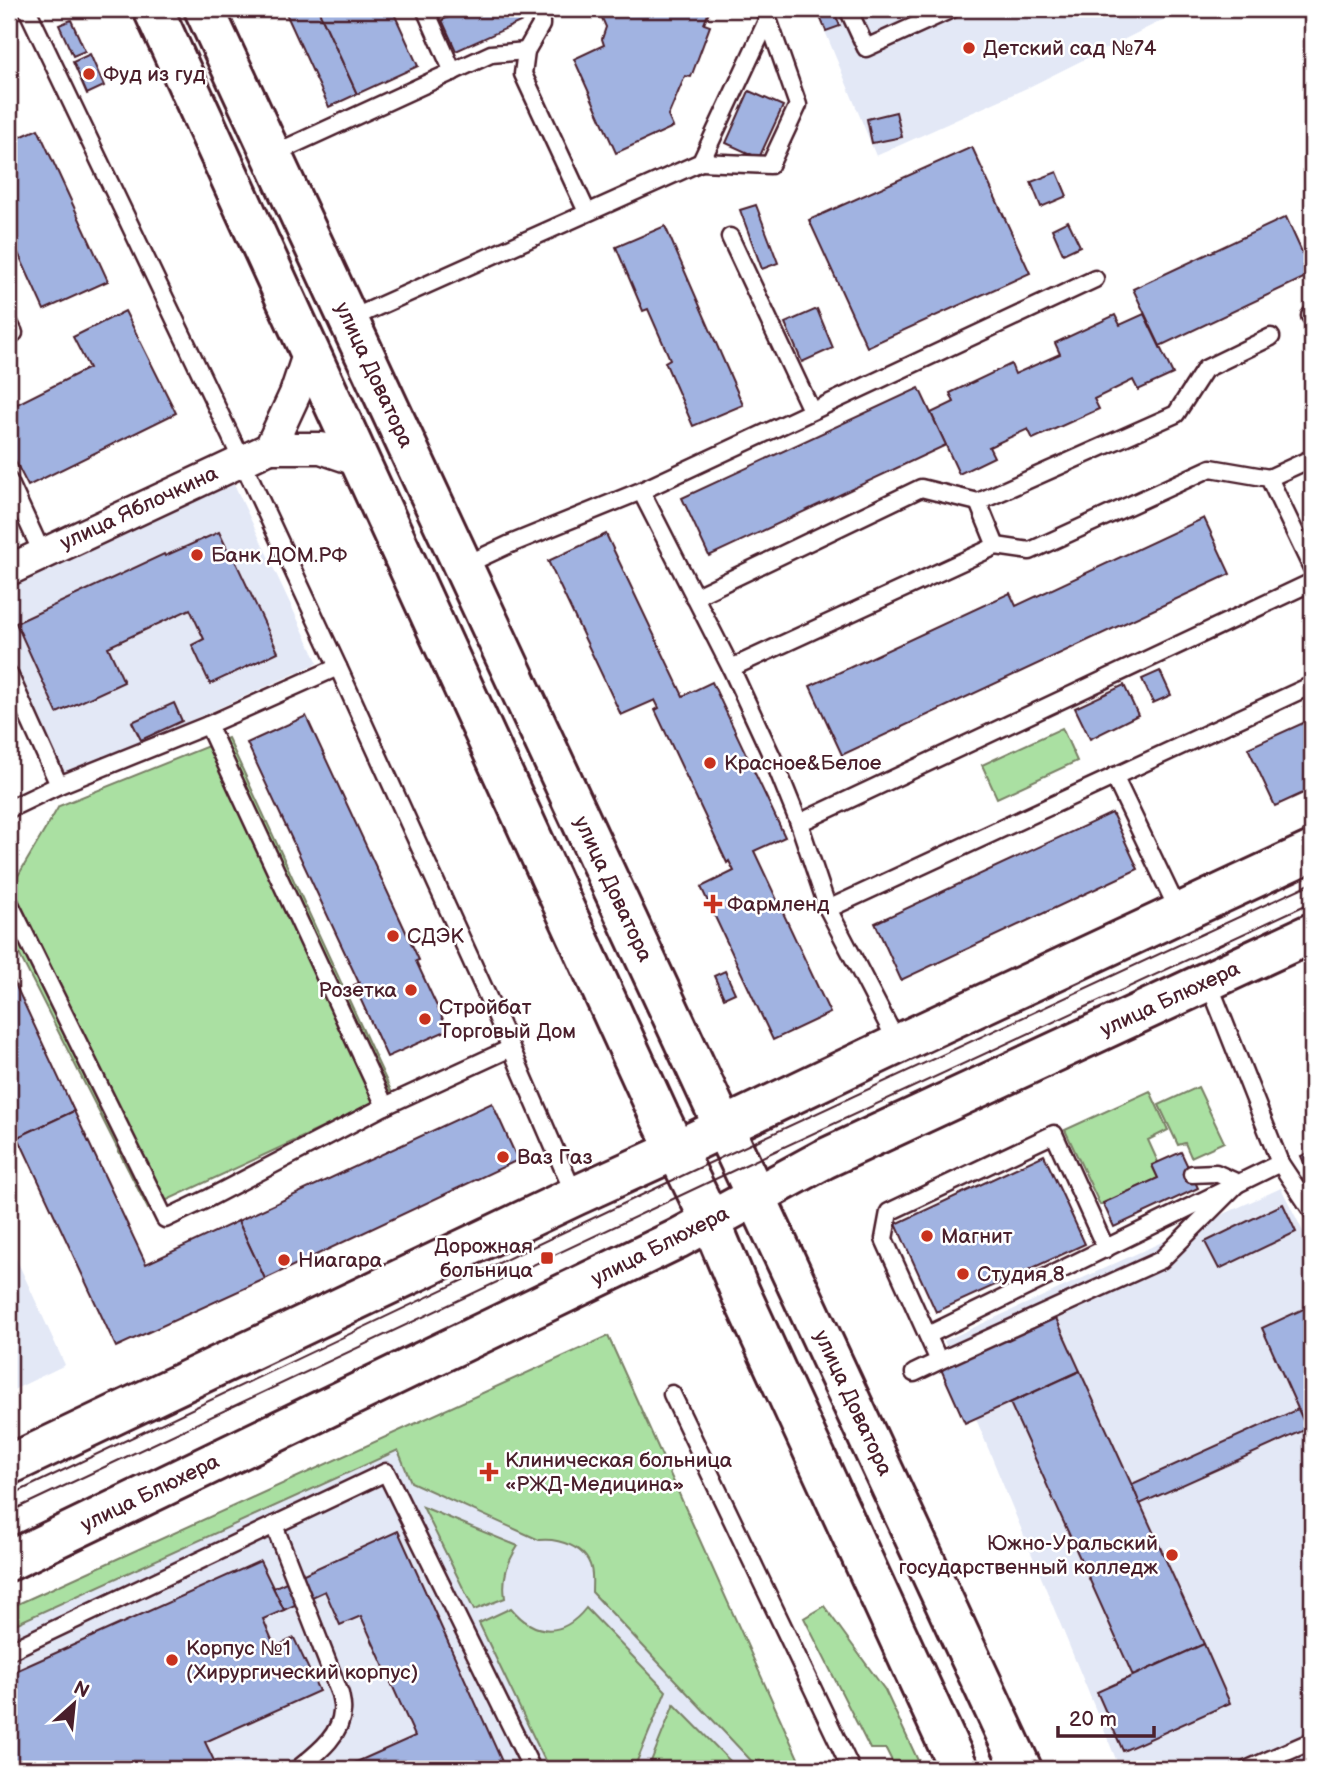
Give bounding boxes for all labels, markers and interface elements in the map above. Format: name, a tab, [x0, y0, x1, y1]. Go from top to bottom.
place label: Детский сад №74	[983, 36, 1157, 61]
marker: Детский сад №74	[961, 40, 977, 56]
place label: Фуд из гуд	[103, 62, 206, 87]
marker: Фуд из гуд	[81, 66, 97, 82]
street label: улица Доватора	[329, 298, 419, 452]
street label: улица Яблочкина	[56, 460, 222, 555]
place label: Банк ДОМ.РФ	[211, 543, 348, 568]
marker: Банк ДОМ.РФ	[189, 547, 205, 563]
place label: Красное&Белое	[724, 751, 882, 776]
marker: Красное&Белое	[702, 755, 718, 771]
street label: улица Доватора	[568, 812, 658, 966]
place label: Фармленд	[727, 892, 830, 917]
marker: Фармленд	[705, 896, 721, 912]
place label: СДЭК	[407, 924, 464, 949]
marker: СДЭК	[385, 928, 401, 944]
street label: улица Блюхера	[1096, 955, 1244, 1042]
place label: Розетка	[318, 978, 398, 1003]
marker: Розетка	[403, 982, 419, 998]
place label: Стройбат Торговый Дом	[439, 995, 576, 1044]
marker: Стройбат Торговый Дом	[417, 1011, 433, 1027]
place label: Ваз Газ	[517, 1145, 593, 1170]
marker: Ваз Газ	[495, 1149, 511, 1165]
street label: улица Блюхера	[587, 1200, 734, 1291]
place label: Магнит	[941, 1224, 1013, 1249]
marker: Магнит	[919, 1228, 935, 1244]
place label: Дорожная больница	[434, 1234, 534, 1283]
place label: Ниагара	[298, 1248, 383, 1273]
marker: Дорожная больница	[539, 1250, 555, 1266]
marker: Ниагара	[276, 1252, 292, 1268]
place label: Студия 8	[977, 1262, 1065, 1287]
marker: Студия 8	[955, 1266, 971, 1282]
street label: улица Доватора	[808, 1326, 898, 1480]
street label: улица Блюхера	[77, 1448, 224, 1537]
place label: Клиническая больница «РЖД-Медицина»	[505, 1448, 733, 1497]
marker: Клиническая больница «РЖД-Медицина»	[479, 1462, 499, 1482]
place label: Южно-Уральский государственный колледж	[899, 1531, 1158, 1580]
marker: Южно-Уральский государственный колледж	[1164, 1547, 1180, 1563]
place label: Корпус №1 (Хирургический корпус)	[186, 1636, 418, 1685]
marker: Корпус №1 (Хирургический корпус)	[164, 1652, 180, 1668]
north arrow	[38, 1670, 108, 1740]
text: N	[69, 1677, 93, 1704]
scale bar	[1058, 1694, 1155, 1738]
text: 20 m	[1069, 1707, 1117, 1732]

